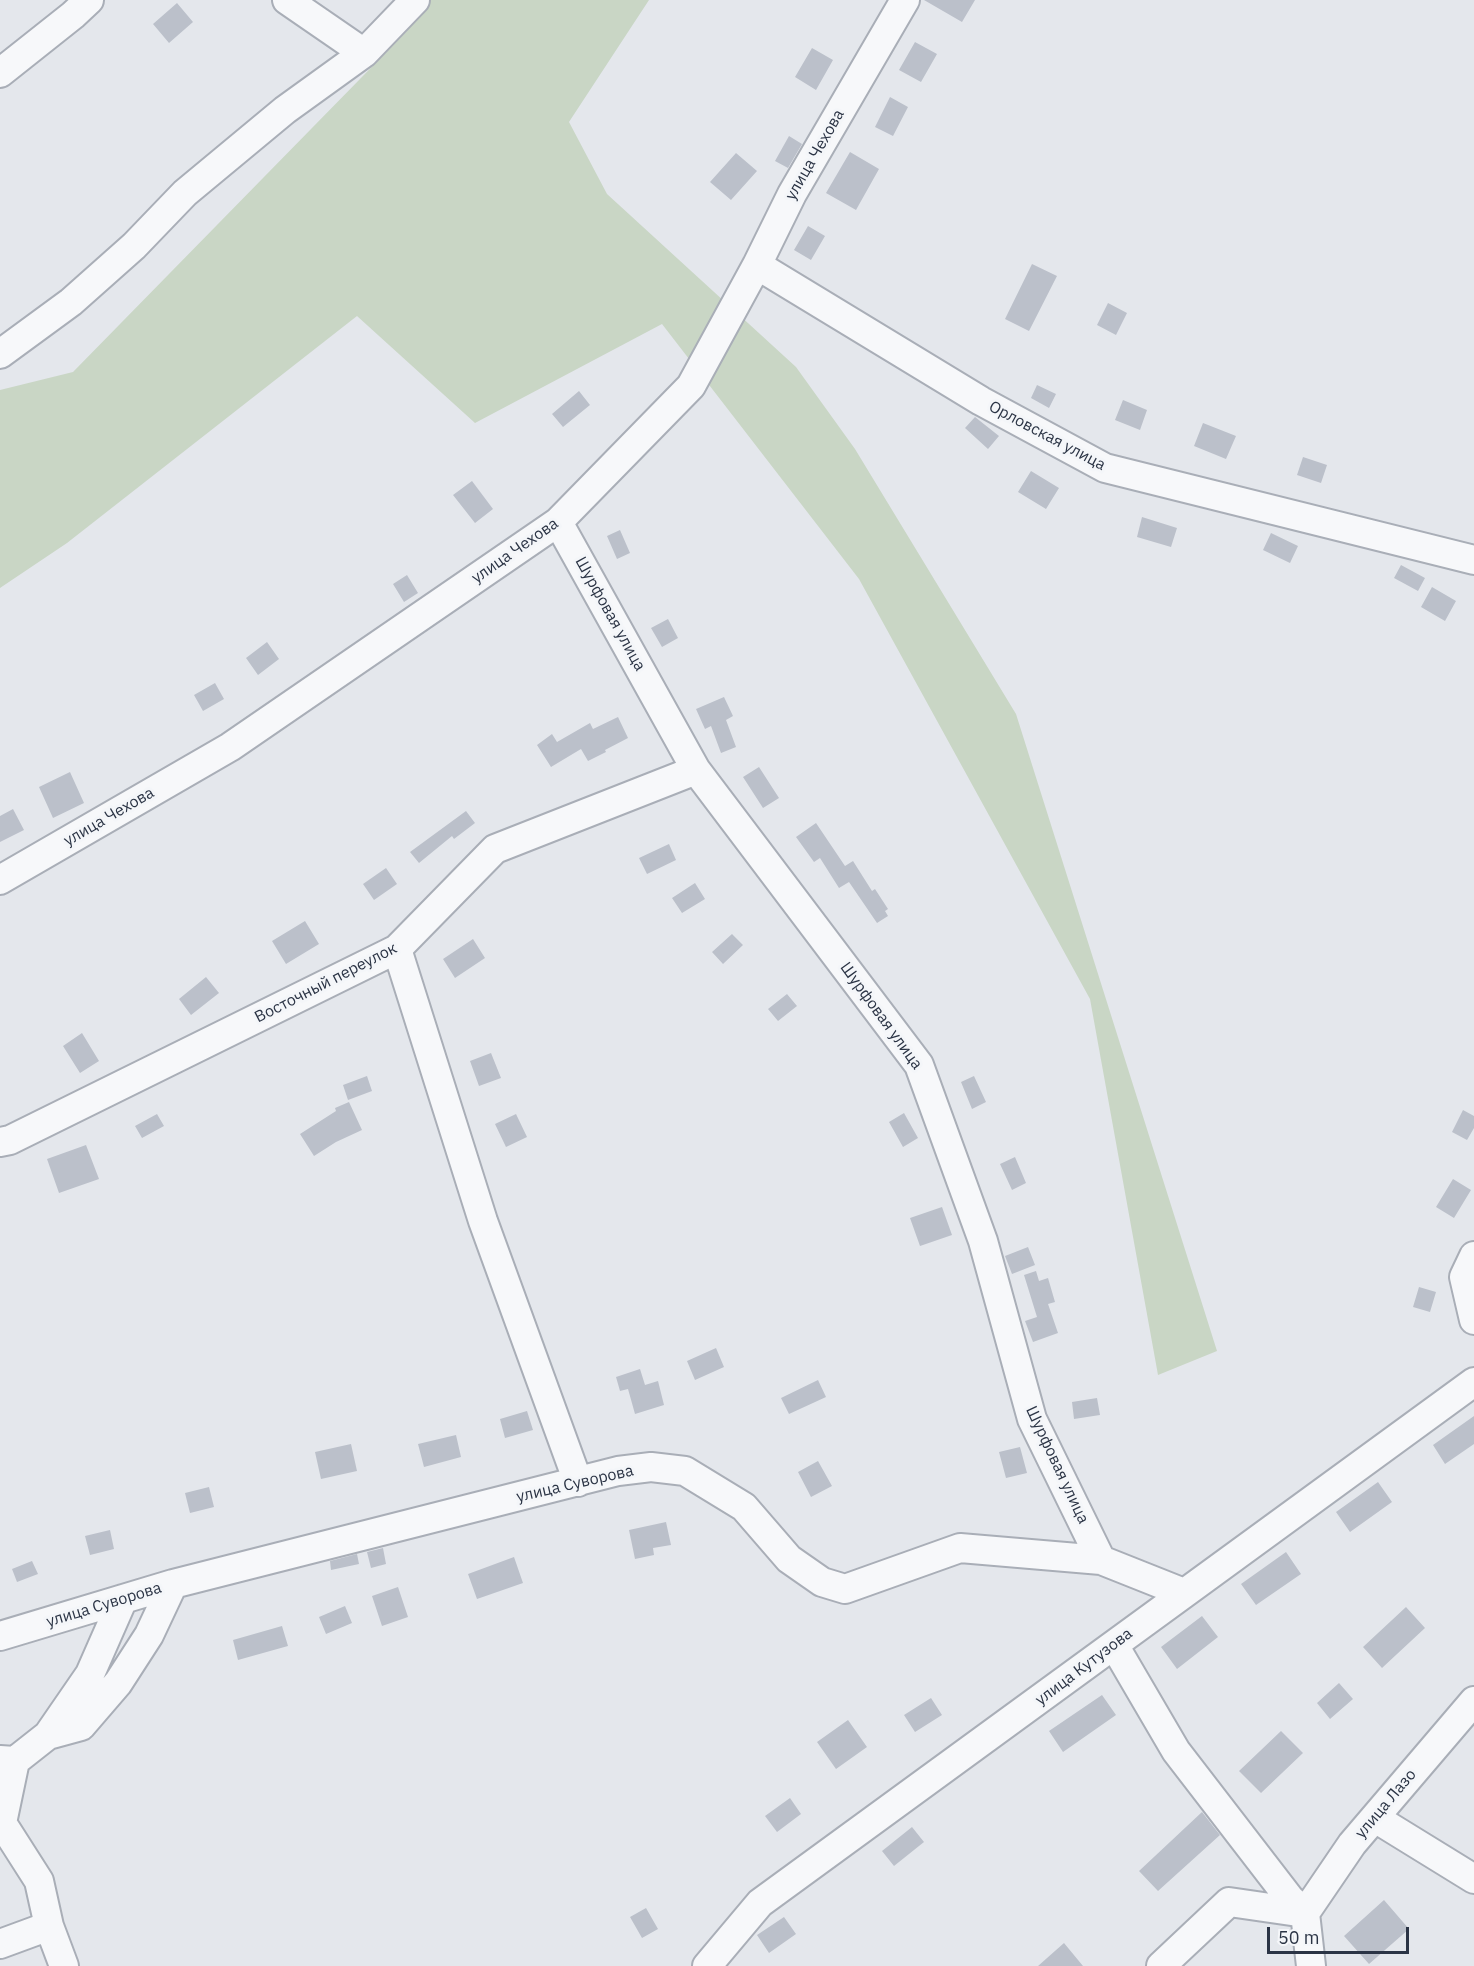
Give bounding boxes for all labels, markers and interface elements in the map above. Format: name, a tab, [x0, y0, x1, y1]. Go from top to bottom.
street label: улица Чехова	[781, 106, 849, 204]
street label: Орловская улица	[985, 397, 1109, 475]
street label: улица Чехова	[468, 514, 562, 588]
street label: Шурфовая улица	[571, 554, 649, 674]
street label: улица Чехова	[60, 783, 158, 851]
street label: Восточный переулок	[252, 939, 400, 1027]
street label: Шурфовая улица	[836, 959, 926, 1073]
street label: Шурфовая улица	[1021, 1403, 1093, 1527]
street label: улица Суворова	[515, 1461, 635, 1507]
street label: улица Суворова	[44, 1578, 164, 1632]
street label: улица Кутузова	[1032, 1624, 1136, 1710]
street label: улица Лазо	[1351, 1765, 1421, 1843]
scale bar	[1270, 1915, 1412, 1953]
text: 50 m	[1278, 1926, 1320, 1949]

